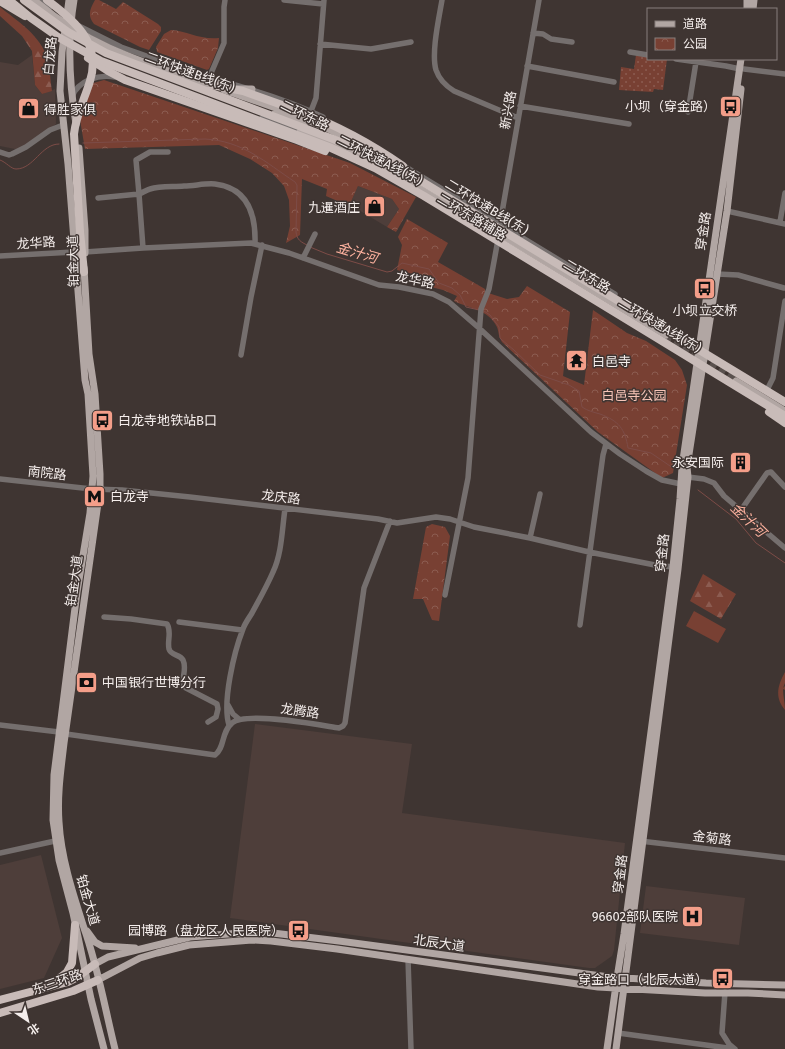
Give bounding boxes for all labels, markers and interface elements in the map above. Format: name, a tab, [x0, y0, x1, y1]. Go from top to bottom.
legend	[647, 8, 777, 60]
text: 道路	[683, 17, 707, 31]
street label: 白龙路	[41, 36, 59, 76]
text: 公园	[683, 37, 707, 51]
street label: 二环快速B线(东)	[143, 49, 237, 95]
street label: 新兴路	[497, 89, 519, 131]
bus stop icon: 小坝（穿金路）	[718, 93, 744, 119]
shop icon: 得胜家俱	[15, 96, 41, 122]
street label: 二环东路	[278, 97, 332, 133]
place label: 小坝（穿金路）	[625, 99, 716, 114]
place label: 得胜家俱	[44, 102, 96, 117]
street label: 二环快速A线(东)	[335, 132, 425, 188]
street label: 二环快速B线(东)	[443, 176, 531, 238]
street label: 二环东路辅路	[435, 190, 509, 244]
shop icon: 九暹酒庄	[362, 194, 388, 220]
place label: 九暹酒庄	[308, 200, 360, 215]
street label: 穿金路	[693, 211, 713, 251]
street label: 龙华路	[16, 234, 56, 252]
street label: 铂金大道	[65, 235, 81, 287]
water label: 金汁河	[334, 239, 382, 268]
street label: 二环东路	[561, 256, 613, 296]
street label: 龙华路	[394, 269, 436, 291]
bus stop icon: 小坝立交桥	[692, 275, 718, 301]
street label: 二环快速A线(东)	[616, 294, 704, 356]
place label: 小坝立交桥	[672, 303, 738, 318]
temple icon: 白邑寺	[564, 348, 590, 374]
place label: 白邑寺	[592, 354, 631, 369]
park label: 白邑寺公园	[601, 388, 667, 403]
bus stop icon: 白龙寺地铁站B口	[90, 407, 116, 433]
place label: 白龙寺地铁站B口	[118, 413, 217, 428]
building icon: 永安国际	[727, 449, 753, 475]
place label: 永安国际	[672, 455, 724, 470]
street label: 南院路	[27, 464, 67, 482]
metro station icon: 白龙寺	[81, 483, 107, 509]
street label: 龙庆路	[261, 487, 301, 507]
place label: 白龙寺	[110, 489, 149, 504]
water label: 金汁河	[727, 499, 771, 543]
street label: 穿金路	[653, 533, 671, 573]
street label: 铂金大道	[63, 554, 85, 608]
bank icon: 中国银行世博分行	[74, 669, 100, 695]
place label: 中国银行世博分行	[102, 675, 206, 690]
street label: 龙腾路	[280, 701, 320, 721]
street label: 金菊路	[692, 828, 732, 848]
street label: 穿金路	[610, 854, 630, 894]
street label: 铂金大道	[74, 873, 102, 927]
hospital icon: 96602部队医院	[680, 903, 706, 929]
place label: 96602部队医院	[592, 909, 678, 924]
bus stop icon: 园博路（盘龙区人民医院）	[286, 917, 312, 943]
place label: 园博路（盘龙区人民医院）	[128, 923, 284, 938]
street label: 北辰大道	[412, 932, 466, 954]
street label: 东三环路	[30, 966, 84, 998]
bus stop icon: 穿金路口（北辰大道）	[710, 966, 736, 992]
place label: 穿金路口（北辰大道）	[578, 972, 708, 987]
north arrow	[8, 1001, 48, 1041]
text: 北	[25, 1020, 42, 1037]

